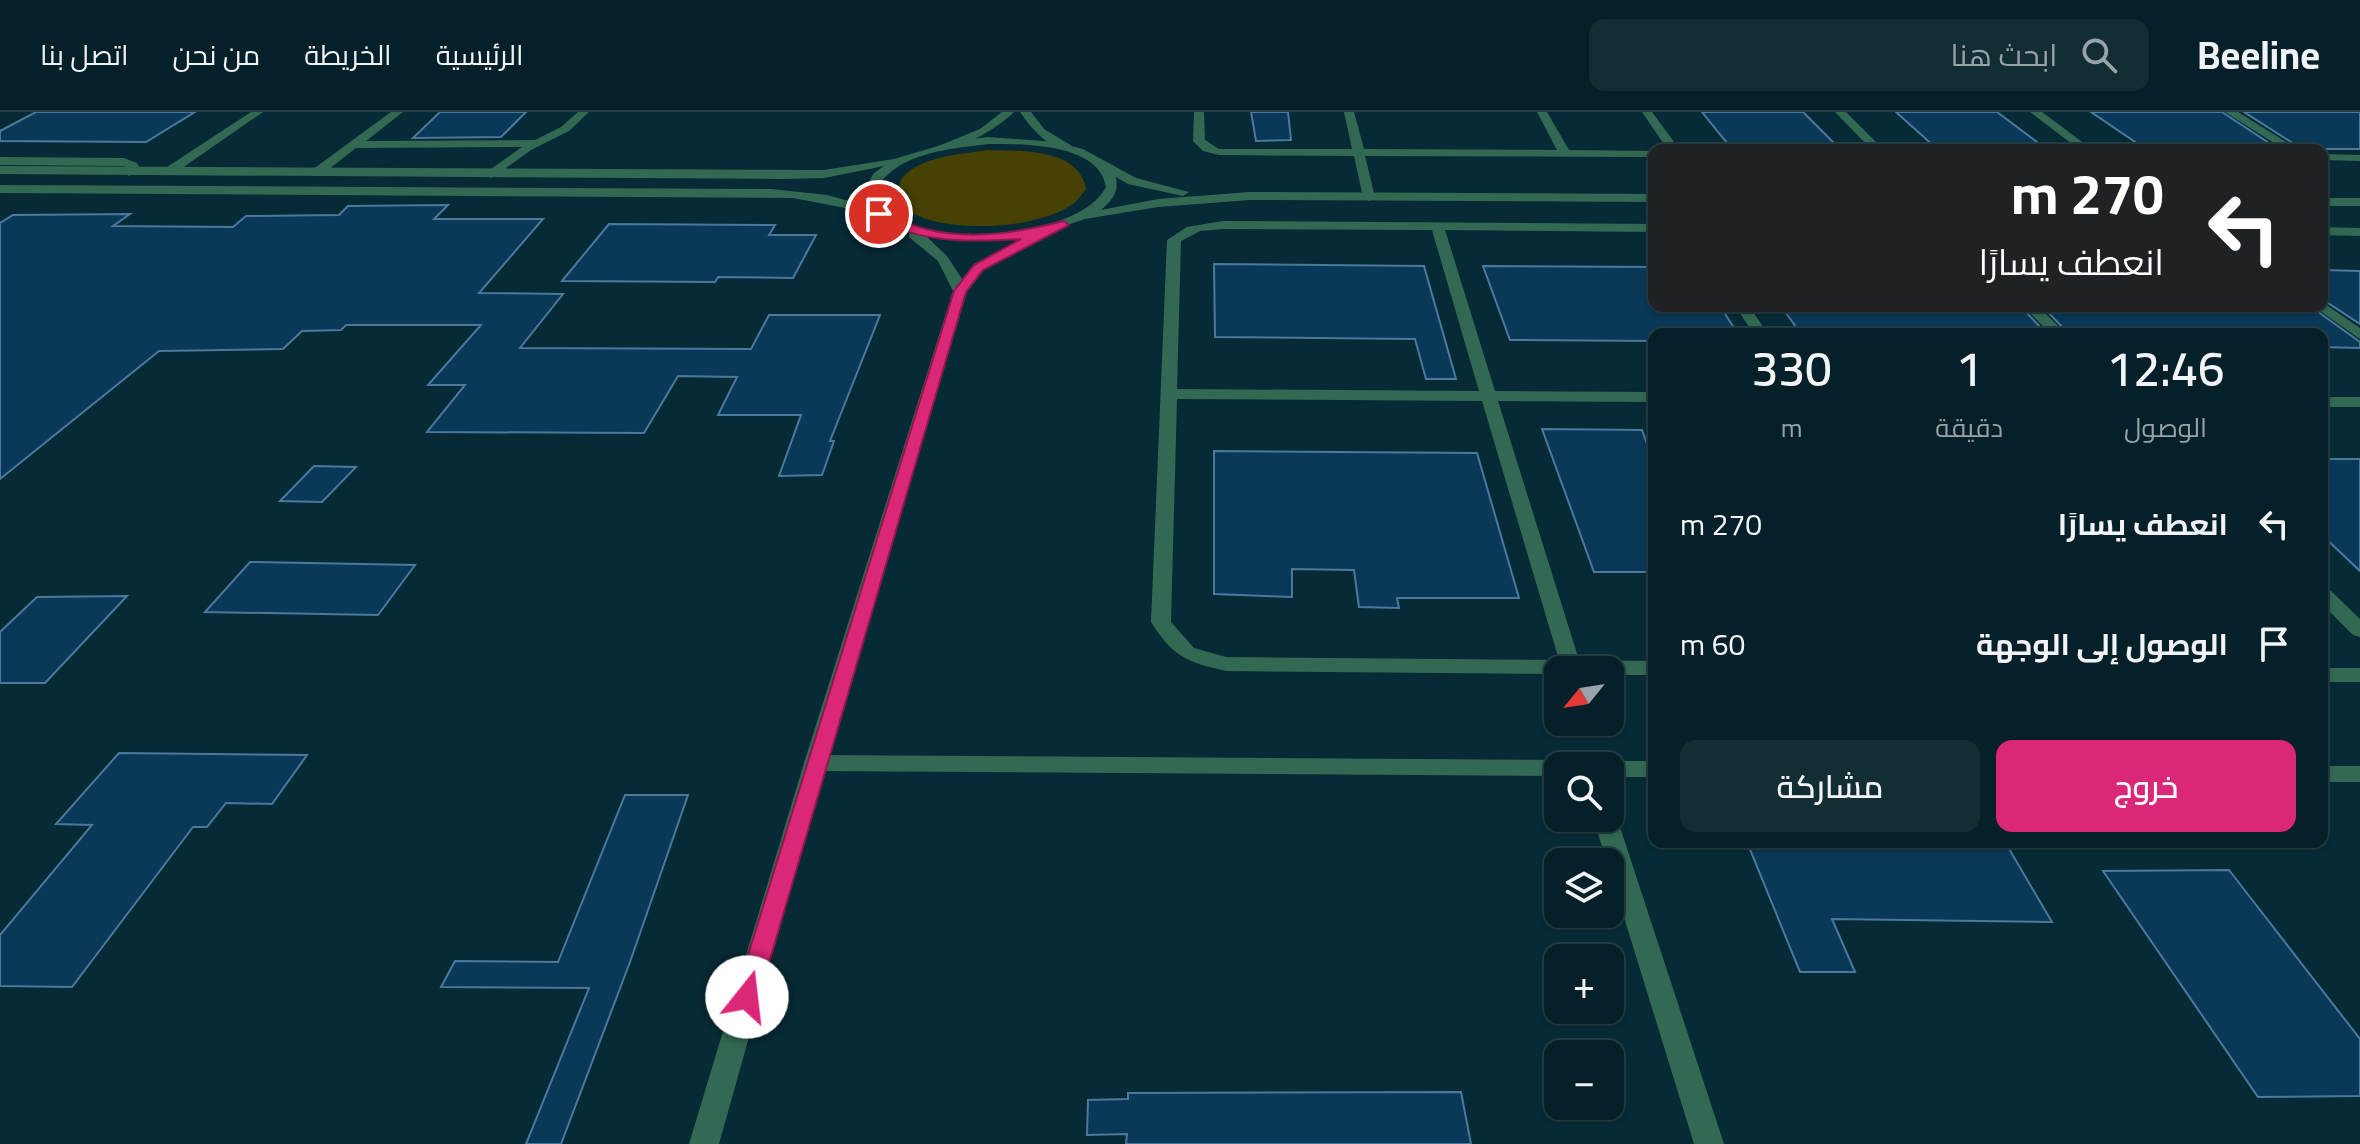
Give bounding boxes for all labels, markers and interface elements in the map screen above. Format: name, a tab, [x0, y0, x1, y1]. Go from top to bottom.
search box	[1589, 19, 2149, 91]
text: Beeline	[2197, 19, 2320, 91]
text: ابحث هنا	[1950, 27, 2057, 83]
text: اتصل بنا	[40, 29, 129, 81]
text: من نحن	[173, 29, 260, 81]
text: الخريطة	[304, 29, 392, 81]
text: الرئيسية	[436, 29, 523, 81]
icon: search	[2077, 33, 2121, 77]
text: 270 m	[2011, 141, 2164, 246]
icon: left	[2192, 176, 2296, 280]
pin	[845, 180, 913, 248]
icon: arrive	[857, 192, 901, 236]
text: انعطف يسارًا	[1979, 228, 2164, 296]
text: 330	[1751, 323, 1832, 413]
text: 1	[1956, 323, 1983, 413]
text: 12:46	[2106, 323, 2225, 413]
text: m	[1781, 403, 1803, 452]
text: دقيقة	[1935, 403, 2003, 452]
text: الوصول	[2124, 403, 2207, 452]
text: 270 m	[1680, 496, 1762, 552]
text: انعطف يسارًا	[2058, 496, 2228, 552]
icon: left	[2252, 502, 2296, 546]
text: 60 m	[1680, 616, 1745, 672]
text: الوصول إلى الوجهة	[1976, 616, 2228, 672]
icon: arrive	[2252, 622, 2296, 666]
north arrow	[1544, 656, 1624, 736]
map controls	[1544, 656, 1624, 1120]
button: مشاركة	[1680, 740, 1980, 832]
button: خروج	[1996, 740, 2296, 832]
button: search	[1544, 752, 1624, 832]
button: layers	[1544, 848, 1624, 928]
button: +	[1544, 944, 1624, 1024]
position arrow	[705, 955, 789, 1039]
button: −	[1544, 1040, 1624, 1120]

